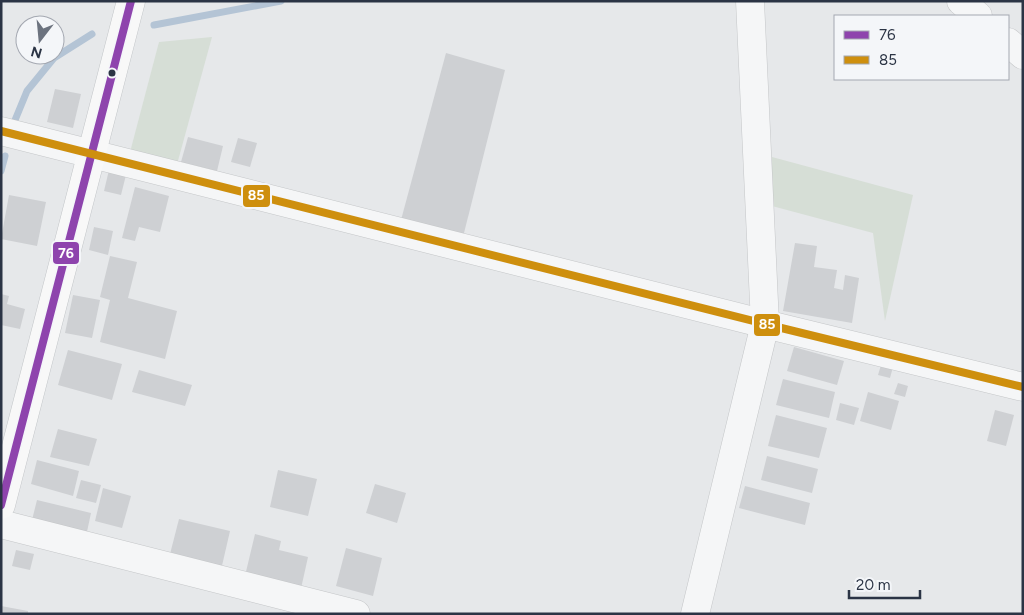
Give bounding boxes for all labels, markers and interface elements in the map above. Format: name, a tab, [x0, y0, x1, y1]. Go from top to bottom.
north arrow	[15, 15, 65, 65]
legend	[834, 15, 1009, 80]
text: 76	[879, 26, 896, 44]
text: N	[29, 42, 44, 62]
text: 85	[879, 51, 897, 69]
unlabelled marker	[107, 68, 117, 78]
line badge: 85	[242, 184, 271, 208]
text: 85	[248, 187, 264, 204]
line badge: 76	[52, 241, 80, 265]
text: 76	[58, 245, 74, 262]
line badge: 85	[753, 313, 781, 337]
text: 85	[759, 316, 775, 333]
scale bar	[849, 568, 920, 600]
text: 20 m	[856, 576, 890, 594]

